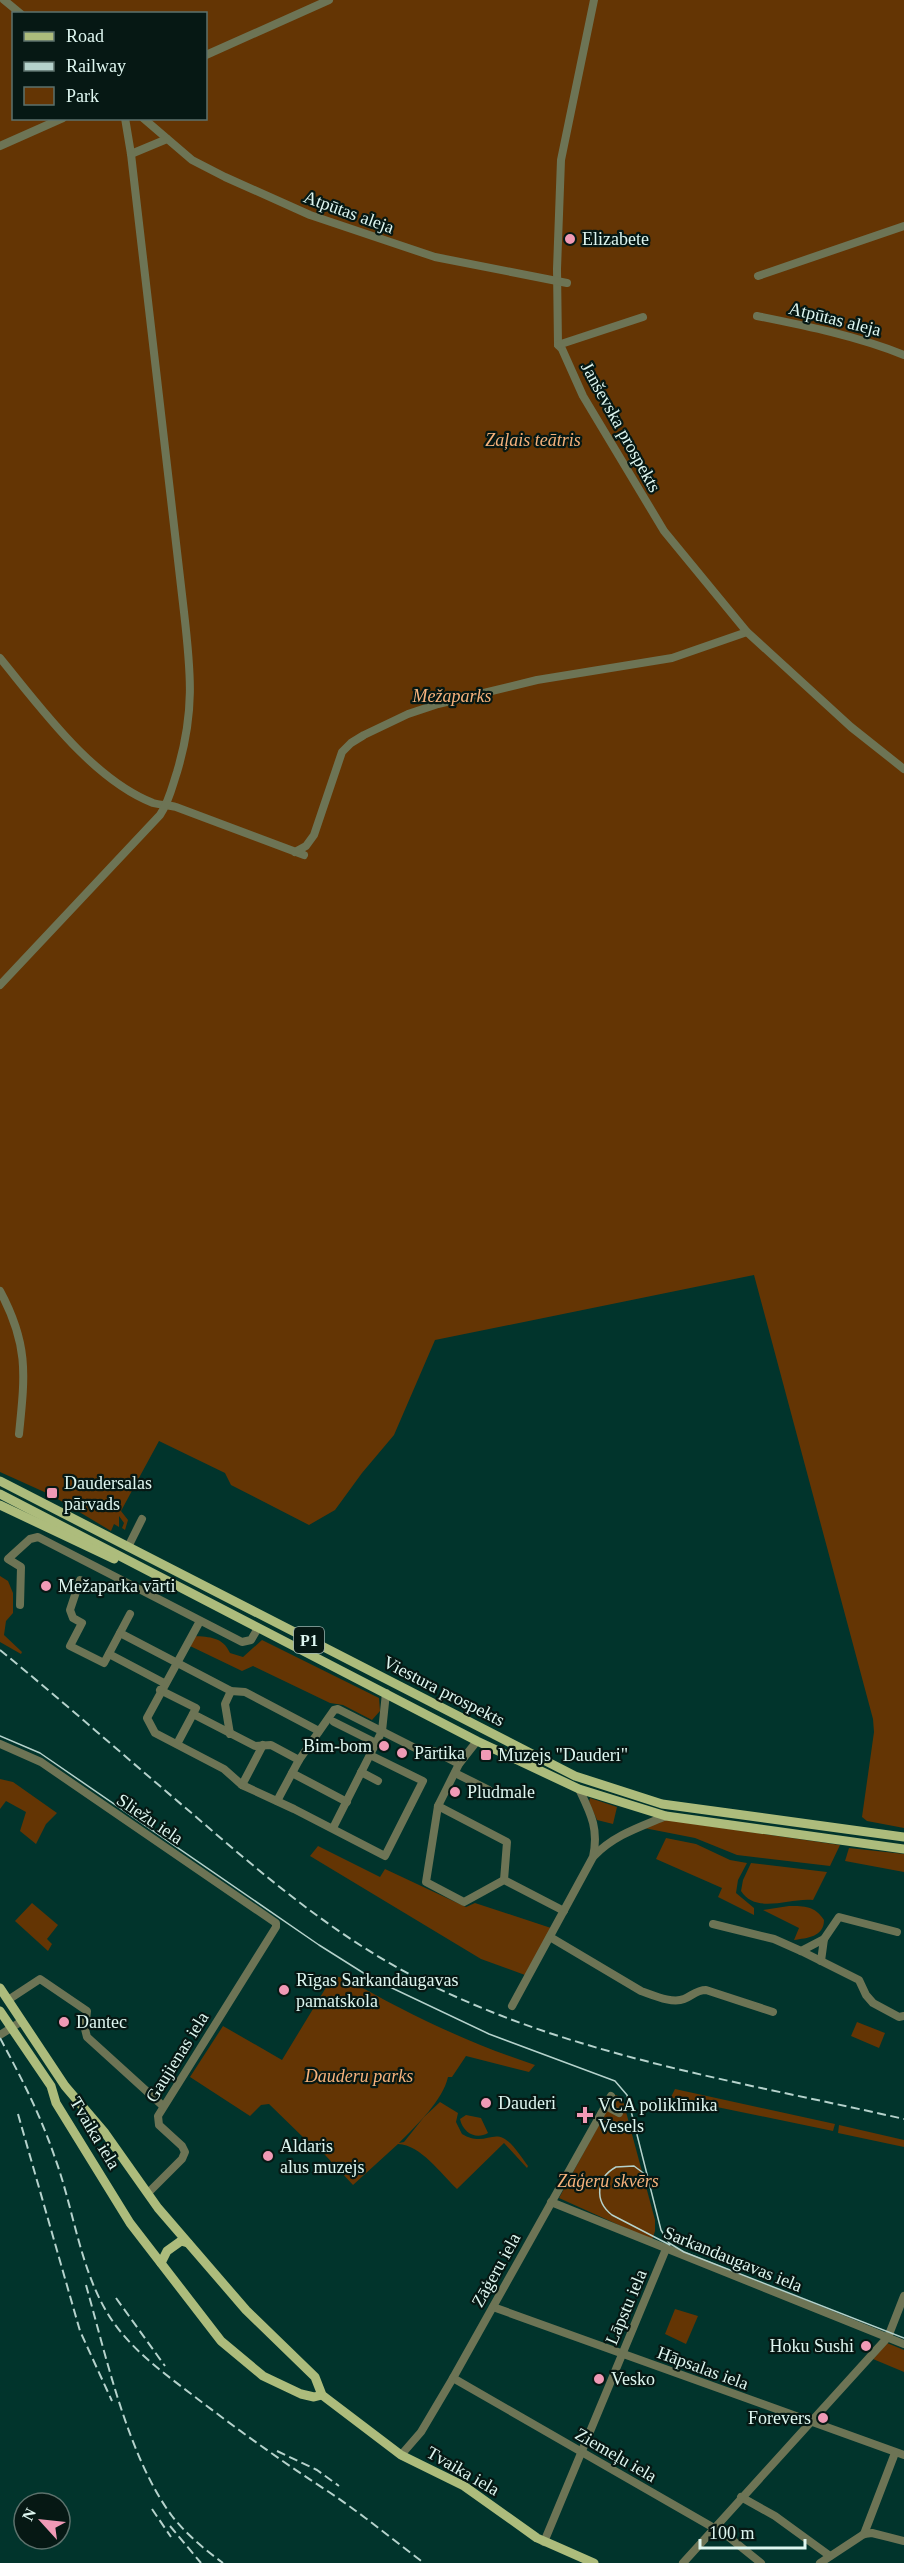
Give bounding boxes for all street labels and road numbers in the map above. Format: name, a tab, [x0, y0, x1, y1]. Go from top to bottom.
street label: Atpūtas aleja	[301, 186, 397, 238]
street label: Atpūtas aleja	[787, 298, 883, 340]
street label: Janševska prospekts	[577, 359, 665, 495]
road number: P1	[294, 1627, 324, 1653]
street label: Viestura prospekts	[380, 1652, 508, 1730]
street label: Sliežu iela	[113, 1790, 187, 1848]
street label: Gaujienas iela	[141, 2008, 213, 2106]
street label: Tvaika iela	[66, 2093, 124, 2173]
street label: Sarkandaugavas iela	[661, 2222, 805, 2296]
street label: Zāģeru iela	[468, 2230, 524, 2310]
street label: Lāpstu iela	[601, 2267, 651, 2347]
street label: Hāpsalas iela	[655, 2342, 751, 2394]
street label: Ziemeļu iela	[572, 2424, 660, 2486]
street label: Tvaika iela	[423, 2442, 503, 2500]

